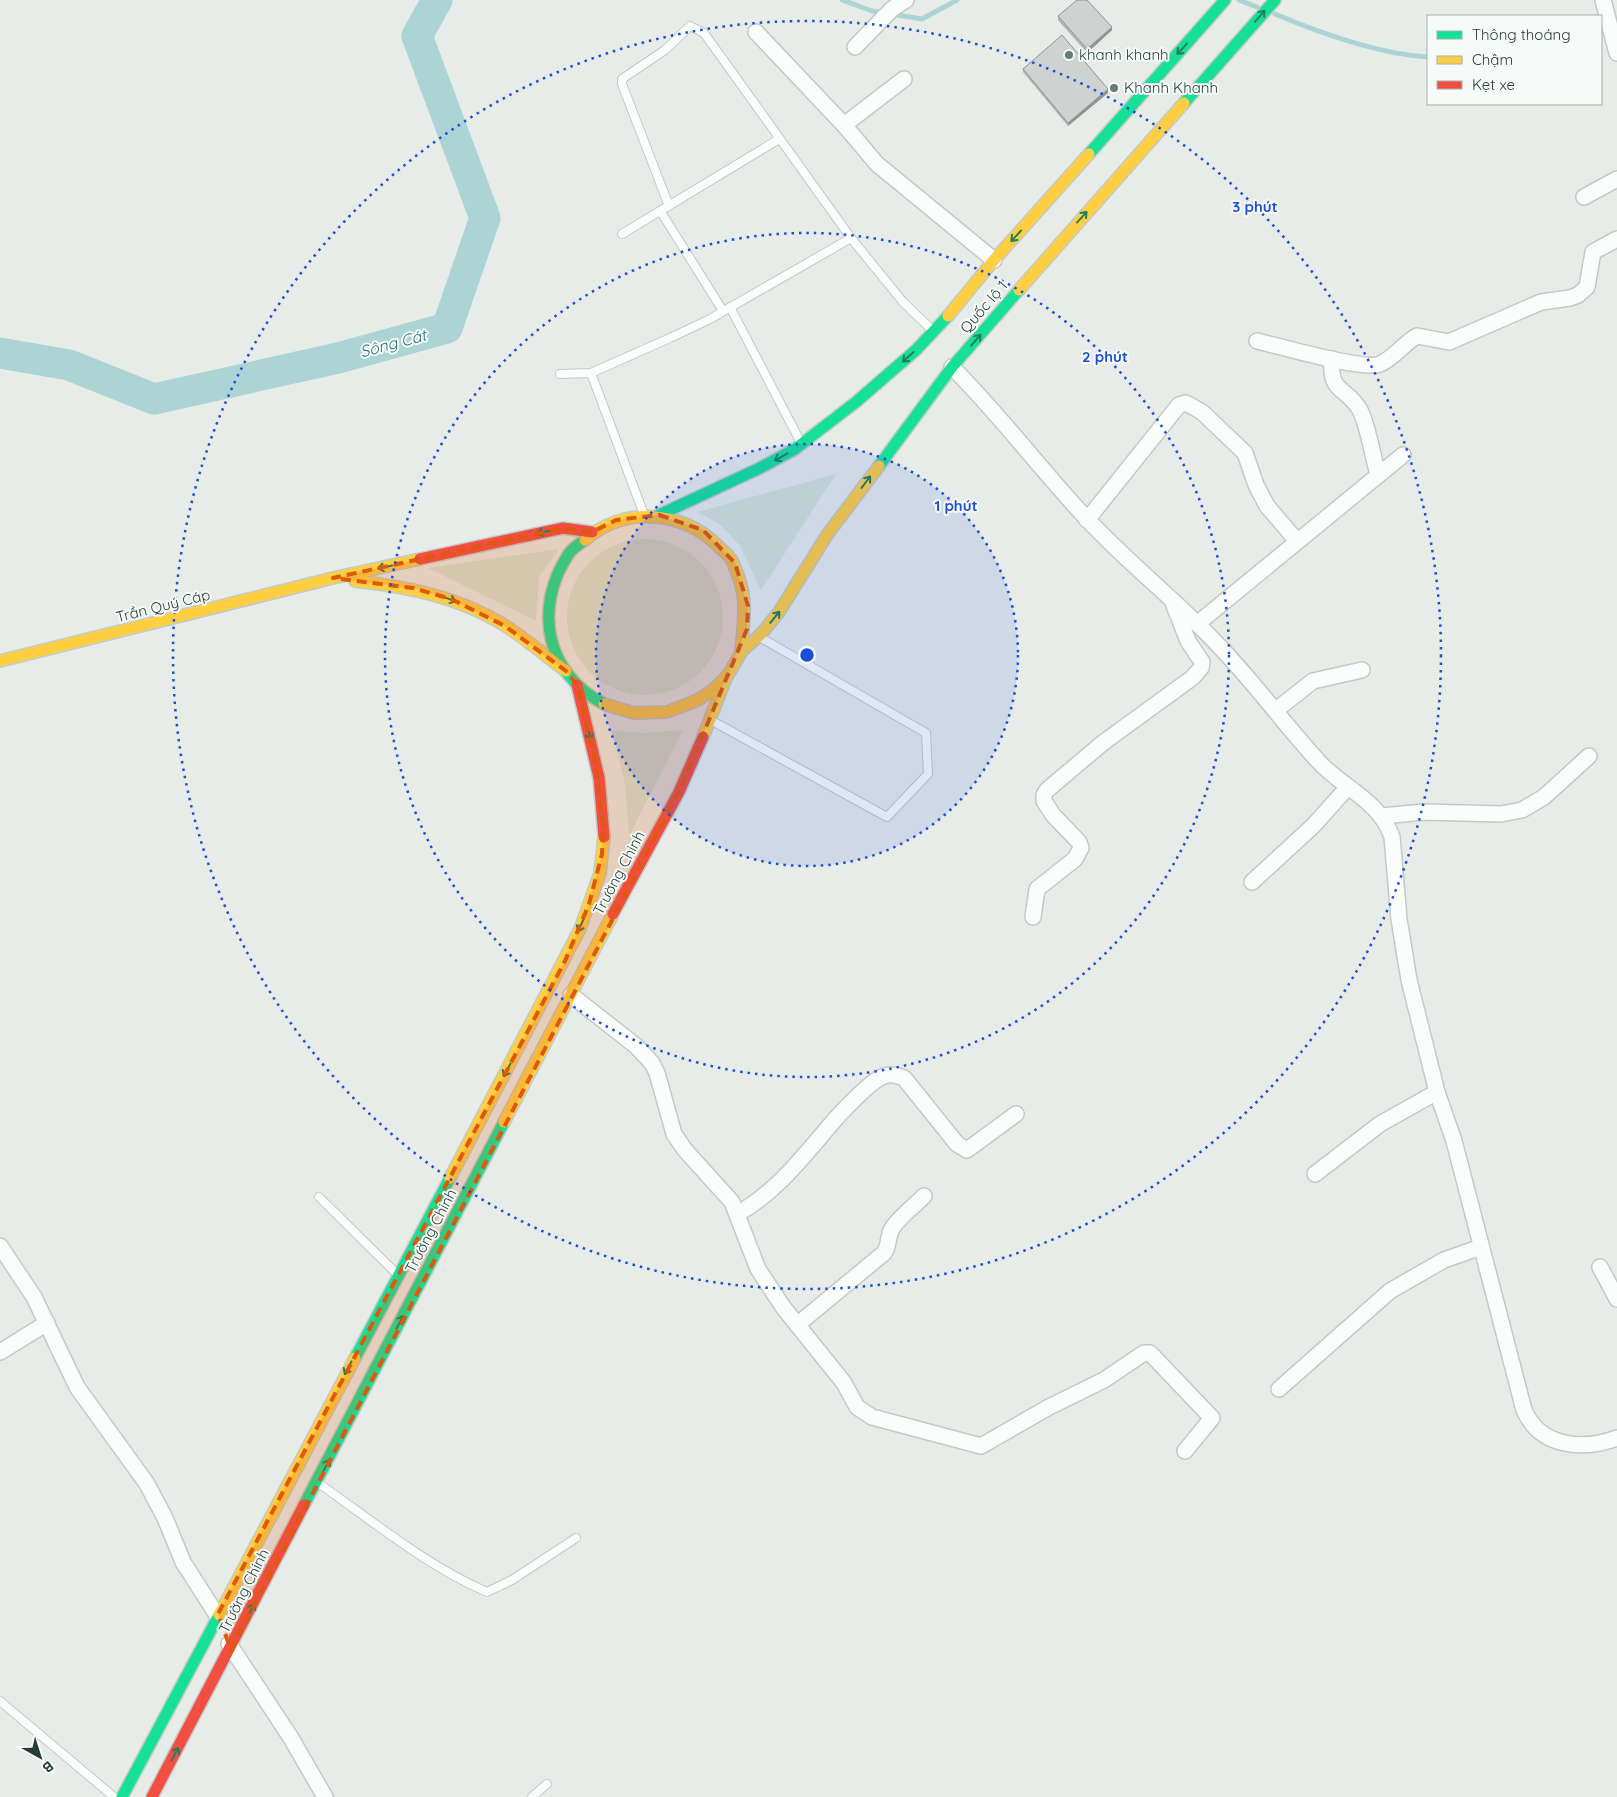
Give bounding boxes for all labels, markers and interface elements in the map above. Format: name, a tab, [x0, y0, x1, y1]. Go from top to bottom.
one-way arrow	[1254, 10, 1266, 23]
legend	[1427, 15, 1602, 105]
text: Thông thoáng	[1472, 25, 1571, 44]
one-way arrow	[1176, 42, 1187, 55]
place label: khanh khanh	[1079, 45, 1169, 64]
marker: khanh khanh	[1063, 49, 1075, 61]
text: Chậm	[1472, 50, 1513, 69]
text: Kẹt xe	[1472, 75, 1515, 94]
place label: Khanh Khanh	[1124, 78, 1218, 97]
marker: Khanh Khanh	[1108, 82, 1120, 94]
text: 3 phút	[1232, 197, 1278, 216]
one-way arrow	[1076, 210, 1088, 223]
one-way arrow	[1010, 229, 1022, 242]
street label: Quốc lộ 1	[956, 277, 1012, 337]
water label: Sông Cát	[358, 324, 430, 361]
one-way arrow	[970, 333, 981, 346]
text: 2 phút	[1082, 347, 1128, 366]
one-way arrow	[902, 351, 915, 363]
one-way arrow	[774, 453, 788, 463]
one-way arrow	[861, 475, 871, 489]
text: 1 phút	[934, 496, 978, 515]
one-way arrow	[536, 528, 552, 538]
one-way arrow	[377, 563, 393, 572]
street label: Trần Quý Cáp	[114, 585, 212, 626]
one-way arrow	[441, 595, 457, 604]
one-way arrow	[769, 610, 780, 623]
centre of rings	[798, 646, 816, 664]
one-way arrow	[585, 724, 594, 740]
street label: Trường Chinh	[588, 828, 649, 918]
one-way arrow	[575, 917, 585, 932]
one-way arrow	[502, 1062, 511, 1077]
street label: Trường Chinh	[400, 1186, 461, 1276]
one-way arrow	[396, 1315, 406, 1329]
one-way arrow	[343, 1360, 353, 1375]
one-way arrow	[322, 1459, 331, 1474]
street label: Trường Chinh	[214, 1545, 273, 1636]
one-way arrow	[246, 1603, 256, 1618]
north arrow	[15, 1732, 65, 1782]
one-way arrow	[171, 1747, 180, 1762]
text: B	[39, 1757, 57, 1777]

